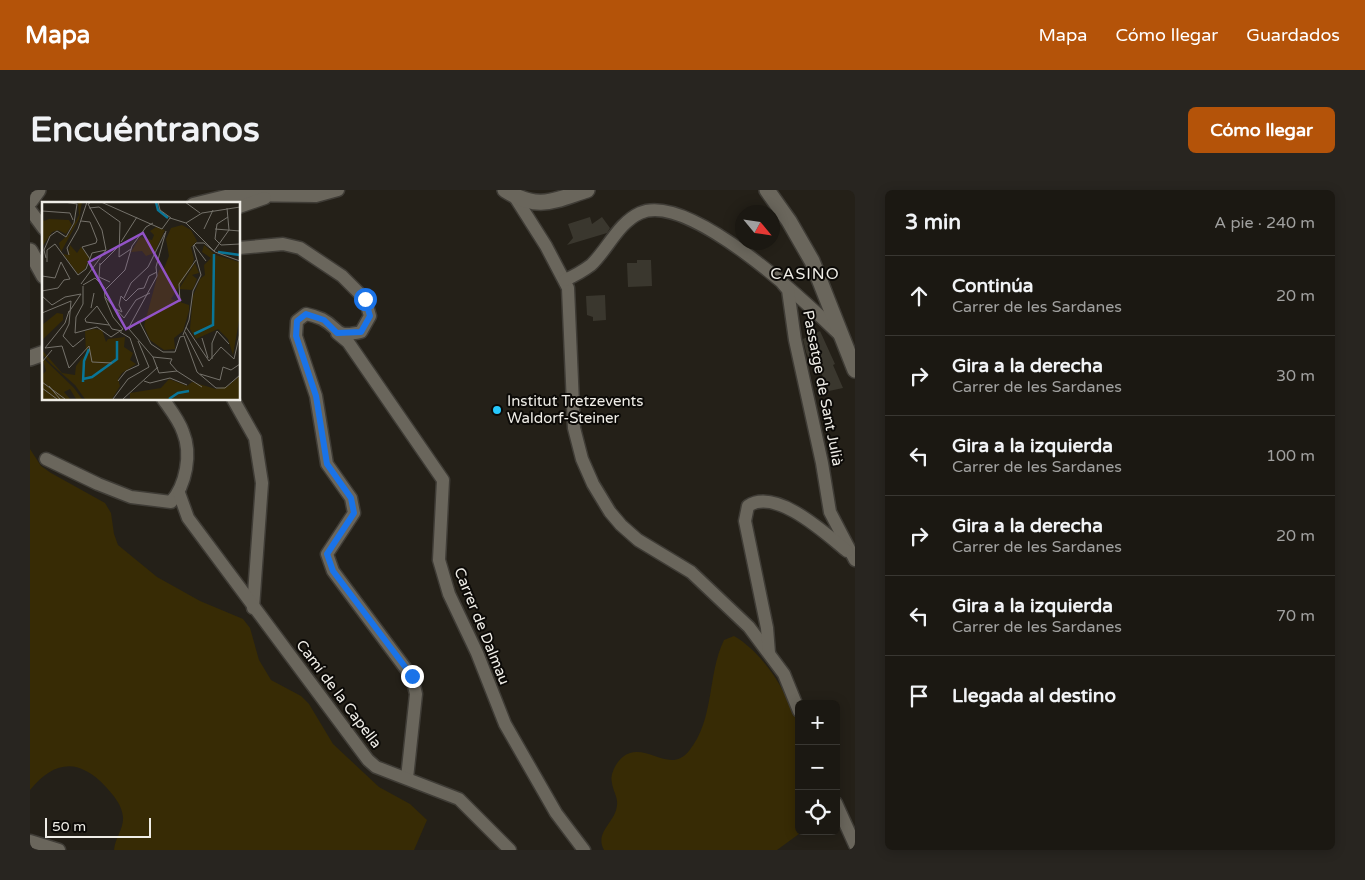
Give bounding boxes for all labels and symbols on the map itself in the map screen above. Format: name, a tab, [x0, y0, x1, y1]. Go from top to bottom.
inset map	[42, 202, 240, 400]
north arrow	[735, 205, 780, 250]
district label: CASINO	[770, 264, 840, 284]
route start	[354, 288, 377, 311]
street label: Passatge de Sant Julià	[799, 309, 847, 467]
place label: Institut Tretzevents Waldorf-Steiner	[507, 392, 643, 427]
marker: Institut Tretzevents Waldorf-Steiner	[491, 404, 503, 416]
street label: Carrer de Dalmau	[450, 565, 514, 687]
street label: Camí de la Capella	[292, 636, 386, 752]
route end	[401, 665, 424, 688]
scale bar	[45, 815, 151, 838]

